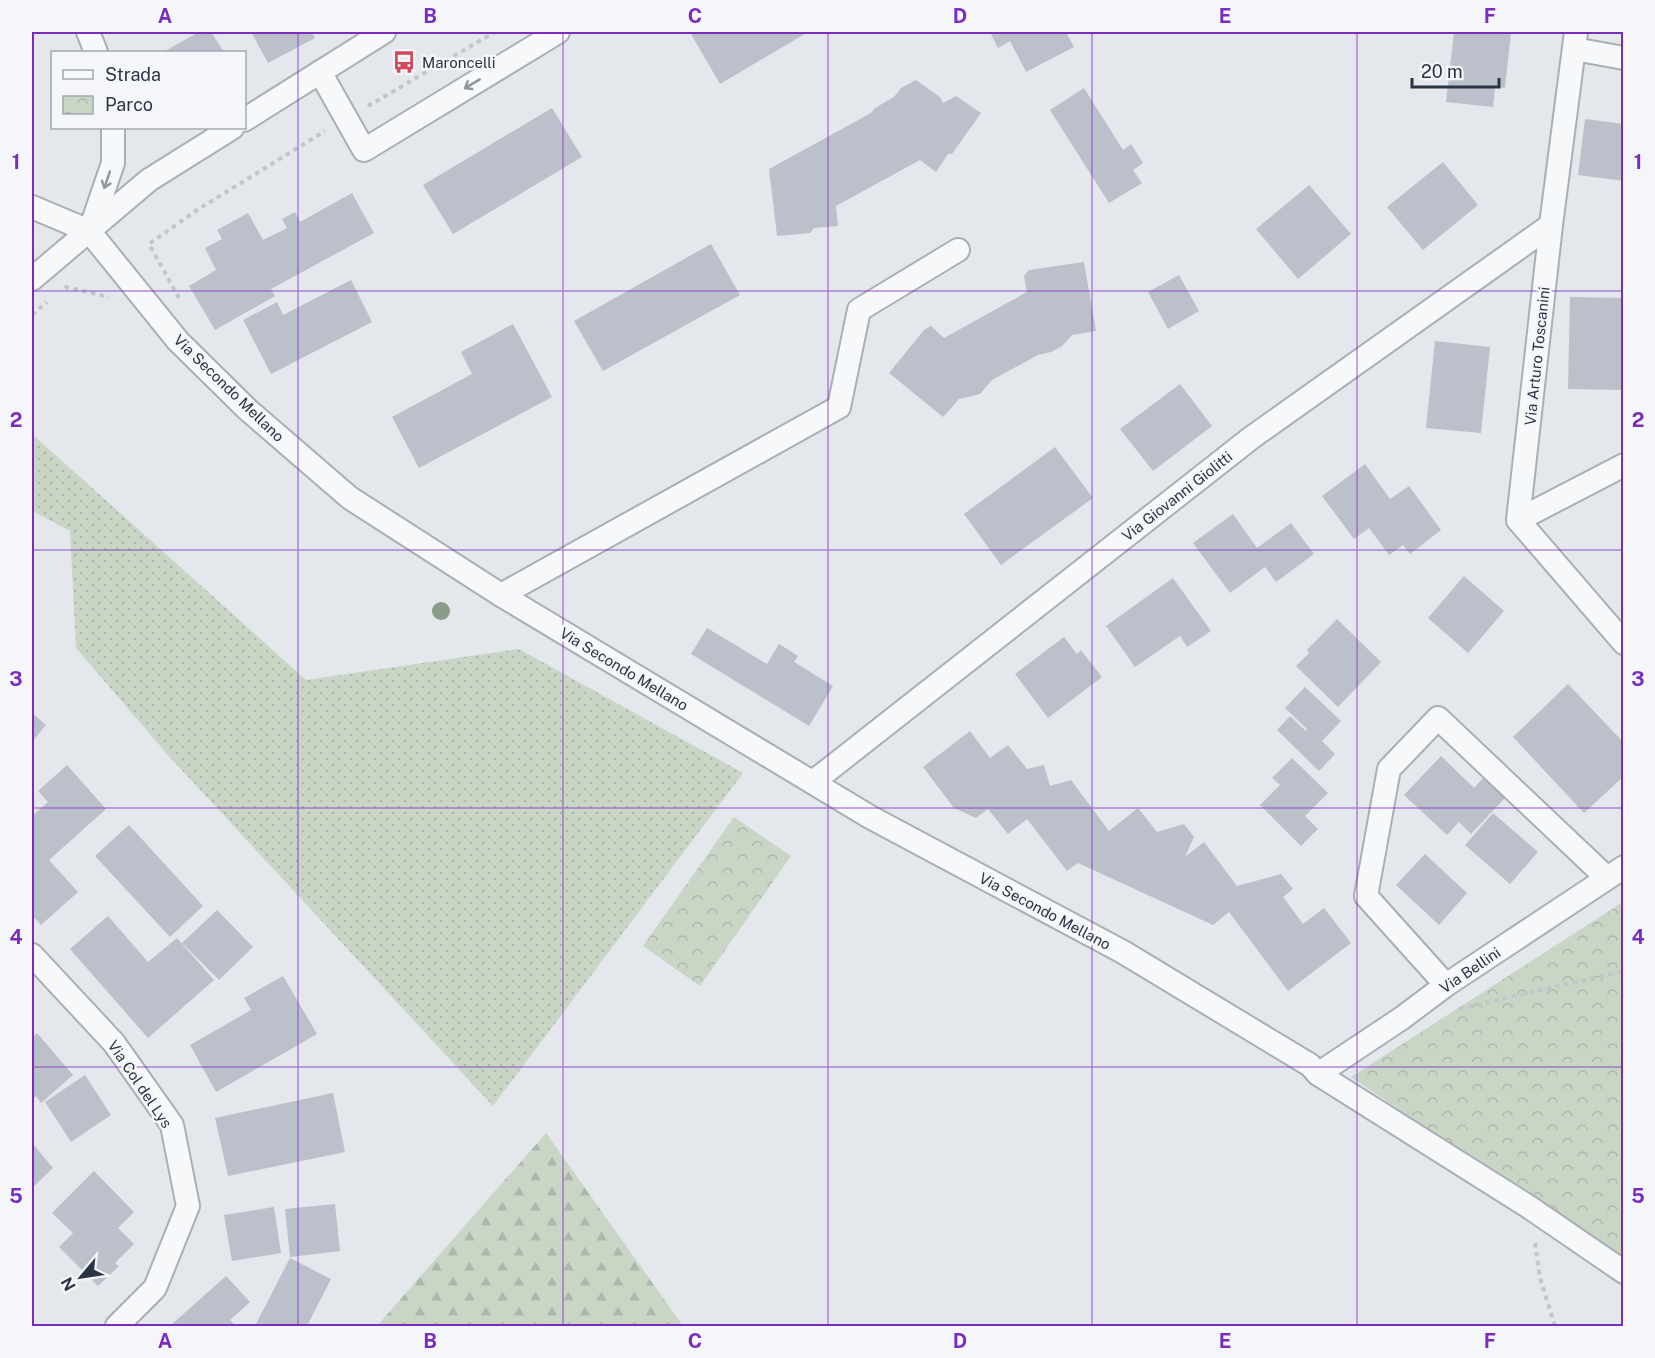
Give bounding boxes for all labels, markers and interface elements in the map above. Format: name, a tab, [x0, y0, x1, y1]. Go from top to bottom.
text: A	[158, 4, 172, 28]
text: B	[423, 4, 437, 28]
text: C	[688, 4, 702, 28]
text: D	[953, 4, 967, 28]
text: E	[1219, 4, 1231, 28]
text: F	[1484, 4, 1496, 28]
bus stop icon: Maroncelli	[391, 49, 417, 75]
legend	[51, 51, 246, 129]
scale bar	[1412, 51, 1499, 89]
place label: Maroncelli	[422, 54, 496, 71]
text: 20 m	[1421, 61, 1463, 82]
text: Strada	[105, 64, 161, 85]
one-way arrow	[464, 78, 481, 90]
text: Parco	[105, 94, 153, 115]
text: 1	[12, 150, 20, 174]
text: 1	[1634, 150, 1642, 174]
one-way arrow	[100, 170, 111, 189]
street label: Via Arturo Toscanini	[1521, 286, 1553, 426]
street label: Via Secondo Mellano	[170, 331, 288, 445]
text: 2	[10, 408, 22, 432]
text: 2	[1632, 408, 1644, 432]
street label: Via Giovanni Giolitti	[1119, 448, 1235, 544]
street label: Via Secondo Mellano	[557, 624, 691, 714]
text: 3	[9, 667, 23, 691]
text: 3	[1631, 667, 1645, 691]
street label: Via Secondo Mellano	[976, 869, 1114, 953]
text: 4	[9, 925, 23, 949]
text: 4	[1631, 925, 1645, 949]
street label: Via Bellini	[1437, 944, 1503, 996]
street label: Via Col del Lys	[105, 1037, 175, 1131]
text: 5	[9, 1184, 23, 1208]
text: 5	[1631, 1184, 1645, 1208]
north arrow	[51, 1247, 111, 1307]
text: N	[57, 1274, 80, 1294]
text: A	[158, 1329, 172, 1353]
text: B	[423, 1329, 437, 1353]
text: C	[688, 1329, 702, 1353]
text: D	[953, 1329, 967, 1353]
text: E	[1219, 1329, 1231, 1353]
text: F	[1484, 1329, 1496, 1353]

